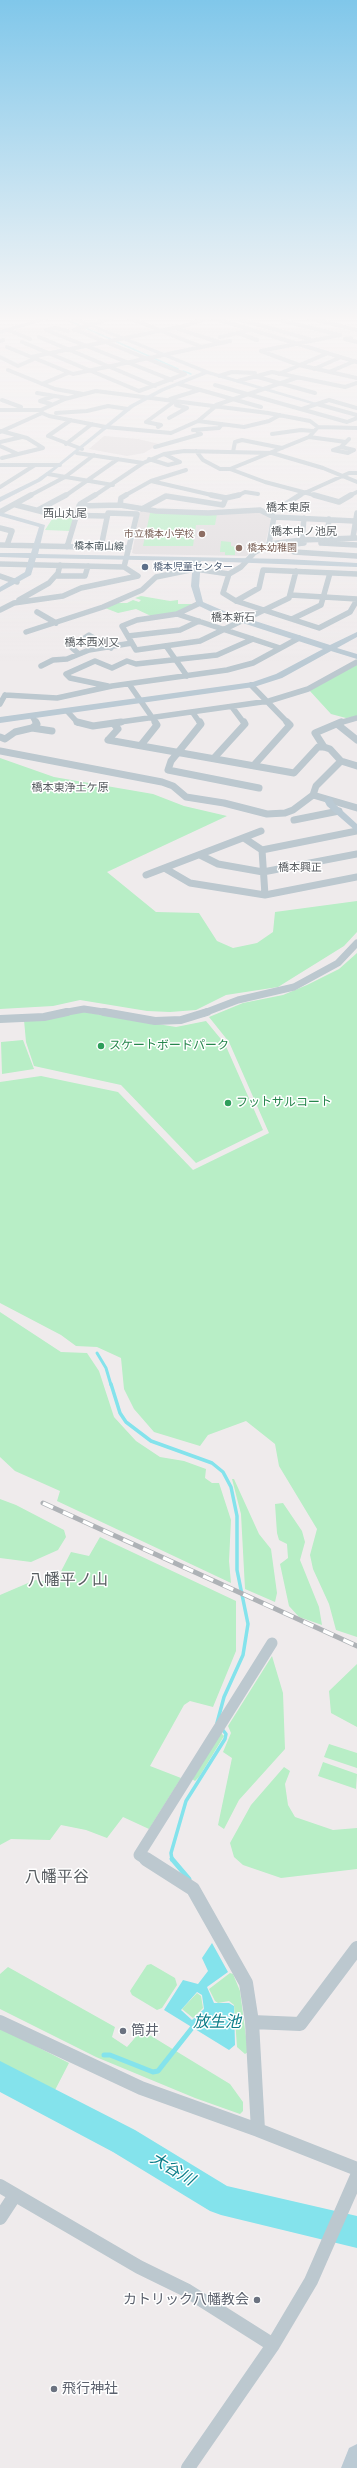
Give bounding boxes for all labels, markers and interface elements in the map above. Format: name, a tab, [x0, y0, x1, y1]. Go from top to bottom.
district label: 橋本東原	[266, 501, 310, 515]
district label: 西山丸尾	[43, 507, 87, 521]
district label: 橋本中ノ池尻	[271, 525, 337, 539]
place label: 市立橋本小学校	[124, 528, 194, 540]
marker: 市立橋本小学校	[197, 529, 207, 539]
street label: 橋本南山線	[74, 541, 124, 553]
place label: 橋本幼稚園	[247, 542, 297, 554]
marker: 橋本幼稚園	[234, 543, 244, 553]
place label: 橋本児童センター	[153, 561, 233, 573]
marker: 橋本児童センター	[140, 562, 150, 572]
district label: 橋本新石	[211, 611, 255, 625]
district label: 橋本西刈又	[65, 636, 119, 650]
district label: 橋本東浄土ケ原	[32, 781, 108, 795]
district label: 橋本興正	[278, 861, 322, 875]
place label: スケートボードパーク	[109, 1039, 229, 1053]
marker: スケートボードパーク	[96, 1041, 106, 1051]
place label: フットサルコート	[236, 1096, 332, 1110]
marker: フットサルコート	[223, 1098, 233, 1108]
district label: 八幡平ノ山	[28, 1571, 108, 1591]
district label: 八幡平谷	[25, 1868, 89, 1888]
water label: 放生池	[193, 2013, 241, 2033]
place label: 筒井	[131, 2023, 159, 2039]
marker: 筒井	[118, 2026, 128, 2036]
water label: 大谷川	[146, 2149, 198, 2191]
place label: カトリック八幡教会	[123, 2292, 249, 2308]
marker: カトリック八幡教会	[252, 2295, 262, 2305]
place label: 飛行神社	[62, 2381, 118, 2397]
marker: 飛行神社	[49, 2384, 59, 2394]

